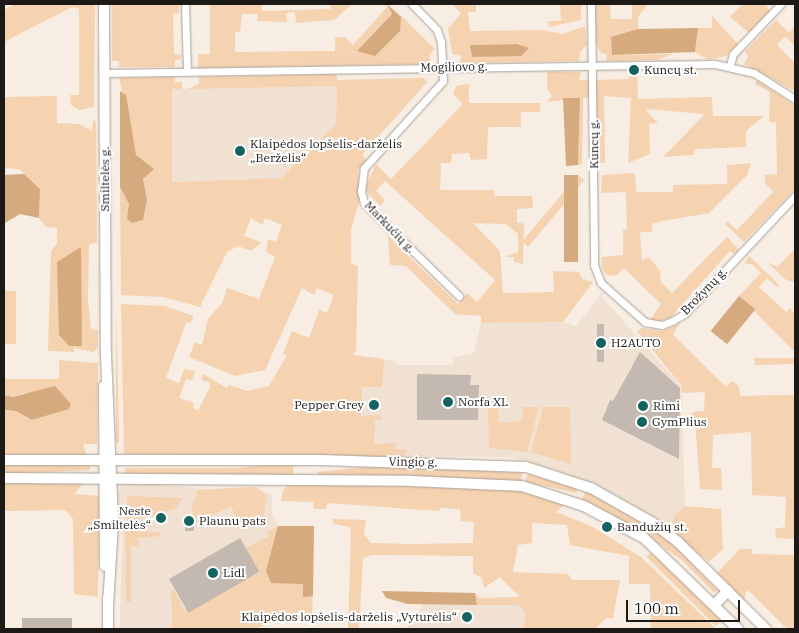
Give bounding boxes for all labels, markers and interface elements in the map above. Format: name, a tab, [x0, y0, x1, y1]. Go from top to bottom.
street label: Mogiliovo g.	[420, 59, 488, 75]
place label: Kuncų st.	[644, 63, 697, 77]
marker: Kuncų st.	[628, 64, 640, 76]
street label: Kuncų g.	[587, 119, 601, 169]
place label: Klaipėdos lopšelis-darželis „Berželis“	[250, 137, 402, 165]
marker: Klaipėdos lopšelis-darželis „Berželis“	[234, 145, 246, 157]
street label: Smiltelės g.	[98, 146, 112, 212]
street label: Markučių g.	[362, 198, 418, 256]
street label: Brožynų g.	[678, 264, 730, 318]
place label: H2AUTO	[611, 336, 661, 350]
marker: H2AUTO	[595, 337, 607, 349]
place label: Norfa XL	[458, 395, 508, 409]
marker: Norfa XL	[442, 396, 454, 408]
place label: Pepper Grey	[294, 398, 364, 412]
marker: Pepper Grey	[368, 399, 380, 411]
place label: Rimi	[653, 399, 680, 413]
marker: Rimi	[637, 400, 649, 412]
place label: GymPlius	[652, 415, 707, 429]
marker: GymPlius	[636, 416, 648, 428]
street label: Vingio g.	[388, 454, 438, 470]
place label: Neste „Smiltelės“	[88, 504, 151, 532]
marker: Neste „Smiltelės“	[155, 512, 167, 524]
place label: Plaunu pats	[199, 514, 266, 528]
marker: Plaunu pats	[183, 515, 195, 527]
place label: Bandužių st.	[617, 520, 687, 534]
marker: Bandužių st.	[601, 521, 613, 533]
place label: Lidl	[223, 566, 245, 580]
marker: Lidl	[207, 567, 219, 579]
scale bar	[629, 590, 743, 622]
text: 100 m	[634, 599, 679, 618]
place label: Klaipėdos lopšelis-darželis „Vyturėlis“	[241, 610, 457, 624]
marker: Klaipėdos lopšelis-darželis „Vyturėlis“	[461, 611, 473, 623]

